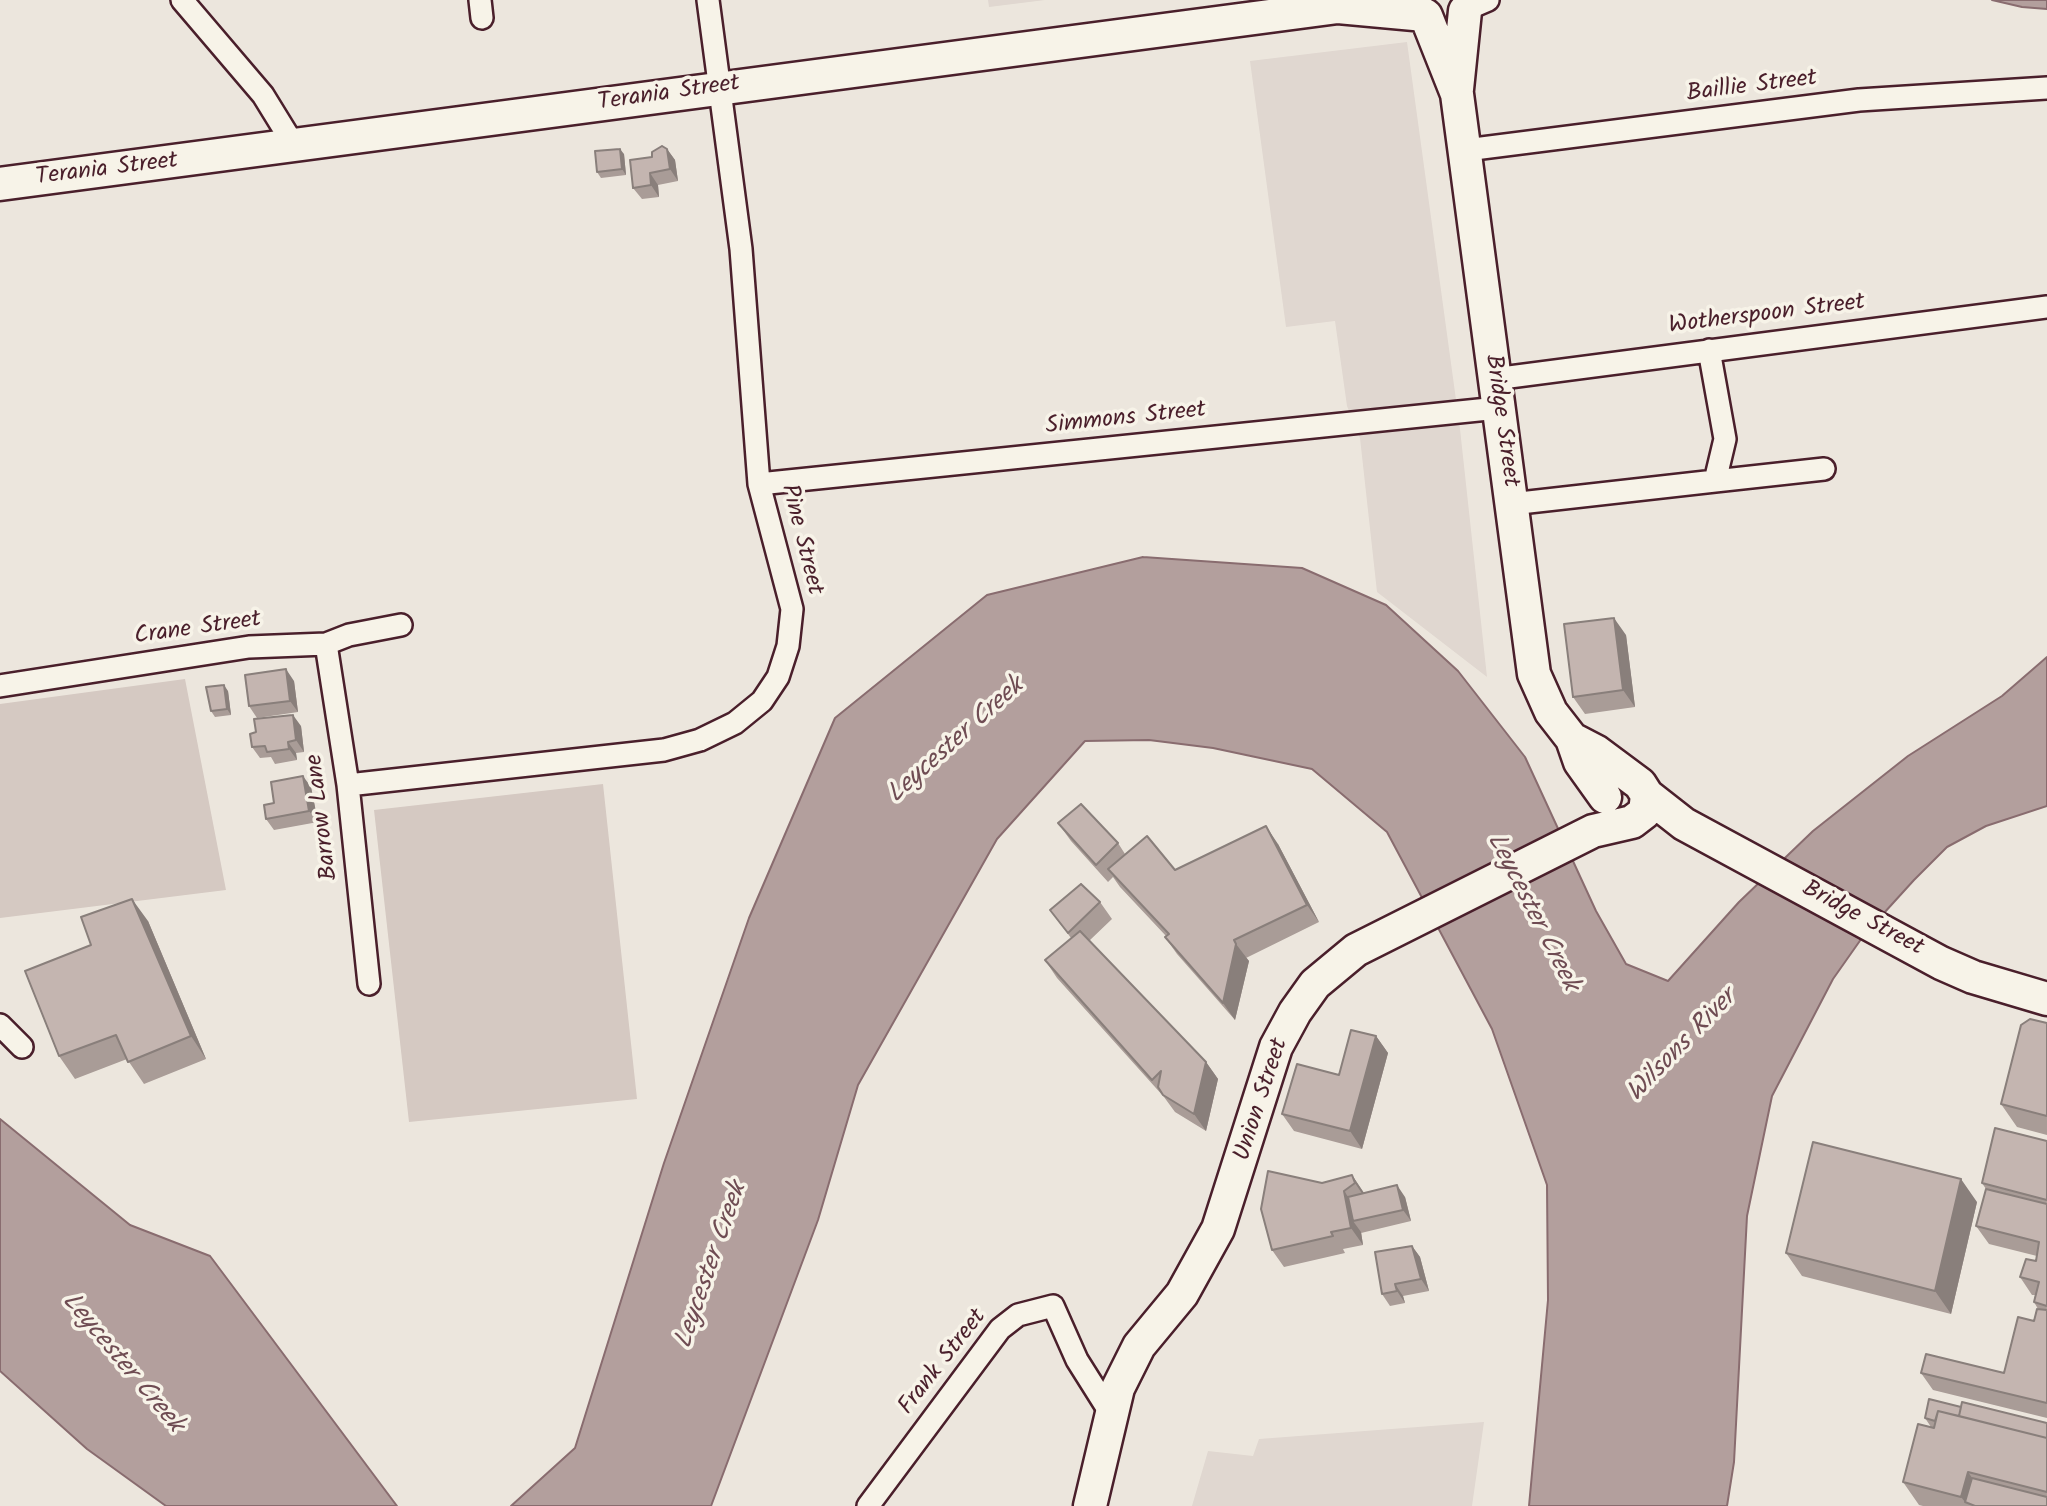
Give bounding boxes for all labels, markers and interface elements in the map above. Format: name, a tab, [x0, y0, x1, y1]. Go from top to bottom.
street label: Baillie Street	[1685, 66, 1819, 110]
street label: Terania Street	[596, 71, 742, 119]
street label: Terania Street	[34, 148, 180, 194]
street label: Wotherspoon Street	[1667, 290, 1867, 342]
street label: Bridge Street	[1476, 353, 1524, 489]
street label: Simmons Street	[1044, 397, 1208, 443]
street label: Pine Street	[772, 482, 828, 598]
street label: Crane Street	[133, 607, 263, 653]
water label: Leycester Creek	[882, 673, 1032, 811]
street label: Barrow Lane	[302, 752, 346, 882]
water label: Leycester Creek	[1478, 829, 1584, 997]
street label: Bridge Street	[1796, 876, 1928, 964]
water label: Wilsons River	[1622, 984, 1744, 1110]
street label: Union Street	[1230, 1035, 1296, 1165]
water label: Leycester Creek	[670, 1179, 756, 1353]
water label: Leycester Creek	[53, 1288, 189, 1440]
street label: Frank Street	[894, 1304, 994, 1422]

